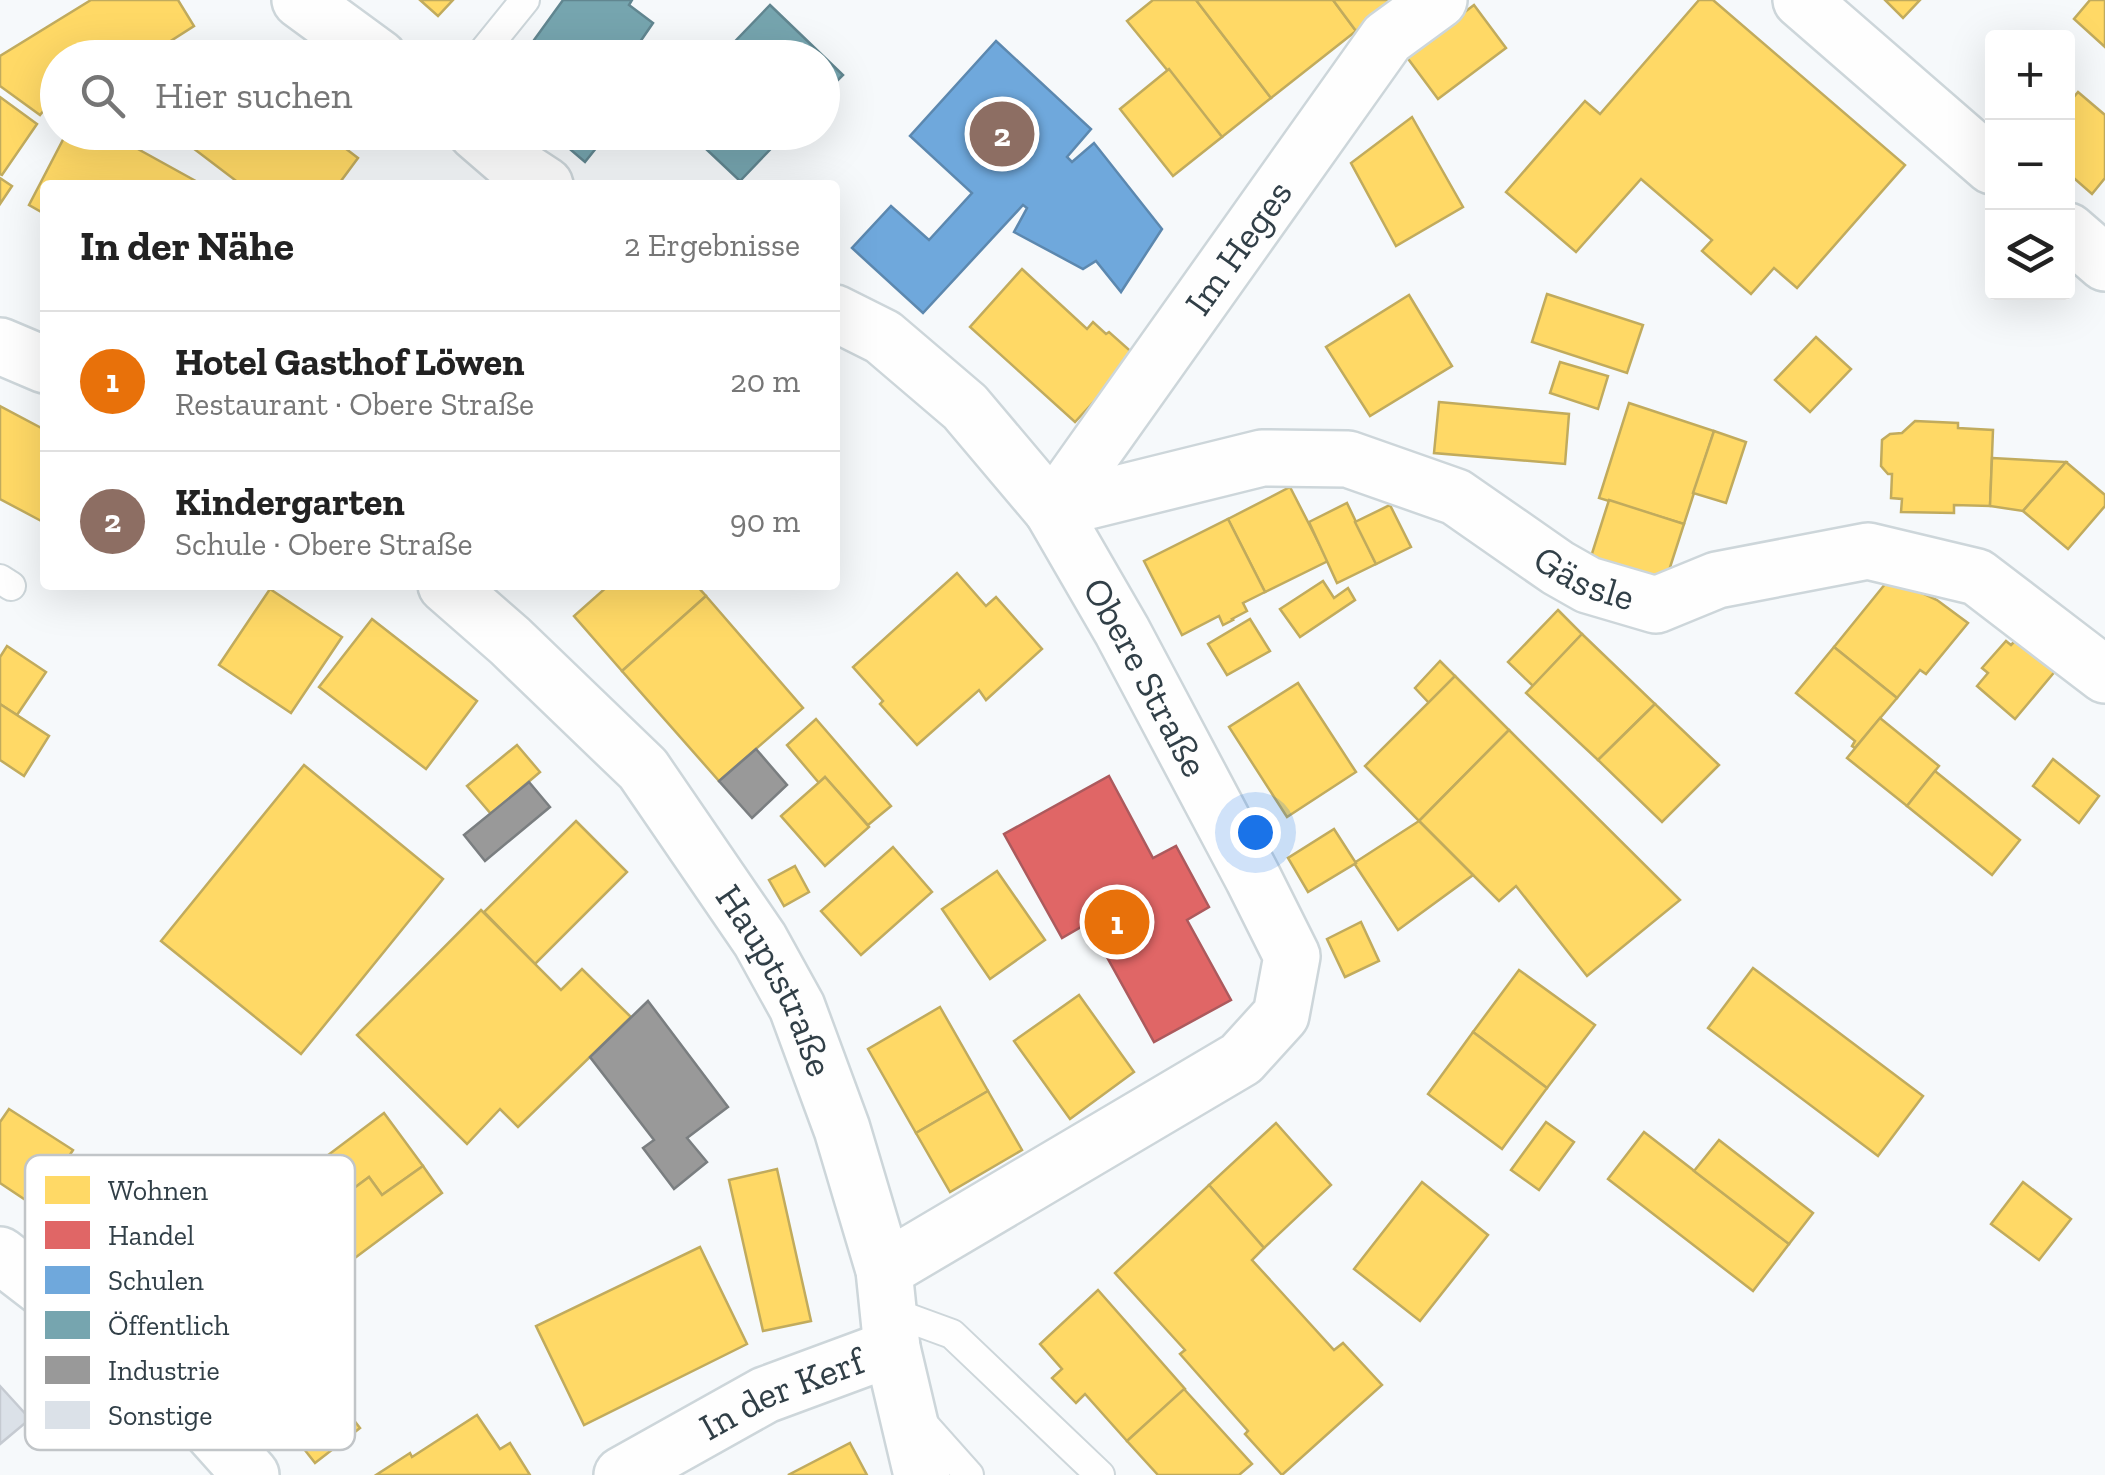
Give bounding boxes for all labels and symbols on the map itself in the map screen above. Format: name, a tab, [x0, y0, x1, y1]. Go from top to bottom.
pin: 2	[970, 96, 1034, 172]
street label: Im Heges	[1175, 171, 1302, 324]
street label: Gässle	[1525, 535, 1640, 620]
street label: Obere Straße	[1073, 569, 1218, 785]
your location	[1230, 807, 1281, 858]
street label: Hauptstraße	[706, 876, 844, 1083]
pin: 1	[1084, 884, 1150, 960]
legend	[25, 1155, 355, 1450]
text: Wohnen	[108, 1174, 208, 1207]
text: Handel	[108, 1219, 194, 1252]
text: Schulen	[108, 1264, 204, 1297]
text: Öffentlich	[108, 1309, 230, 1342]
street label: In der Kerf	[691, 1336, 873, 1450]
text: Industrie	[108, 1354, 220, 1387]
text: Sonstige	[108, 1399, 212, 1432]

